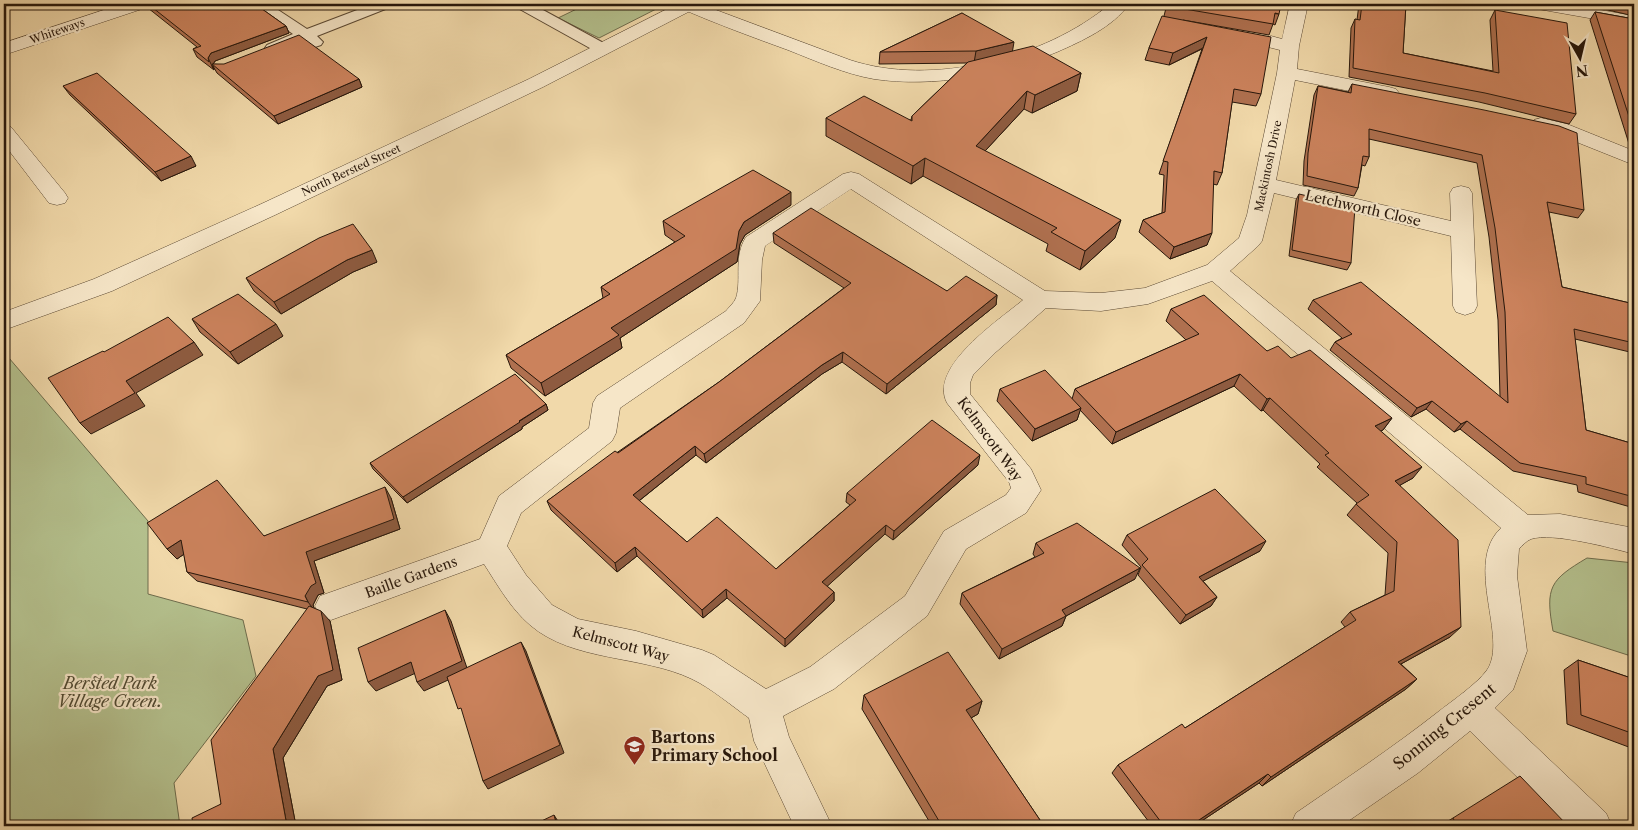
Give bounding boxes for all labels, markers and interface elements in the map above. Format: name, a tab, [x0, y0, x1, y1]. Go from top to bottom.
street label: Whiteways	[27, 15, 87, 47]
north arrow	[1556, 32, 1606, 82]
text: N	[1575, 61, 1589, 81]
street label: Mackintosh Drive	[1251, 119, 1285, 213]
street label: North Bersted Street	[299, 141, 403, 199]
street label: Letchworth Close	[1303, 186, 1423, 230]
street label: Kelmscott Way	[953, 393, 1027, 485]
street label: Baille Gardens	[362, 552, 460, 602]
street label: Kelmscott Way	[571, 622, 672, 666]
park label: Bersted Park Village Green.	[58, 673, 162, 711]
street label: Sonning Cresent	[1389, 678, 1500, 774]
place label: Bartons Primary School	[651, 727, 778, 765]
school or university icon: Bartons Primary School	[623, 734, 647, 765]

